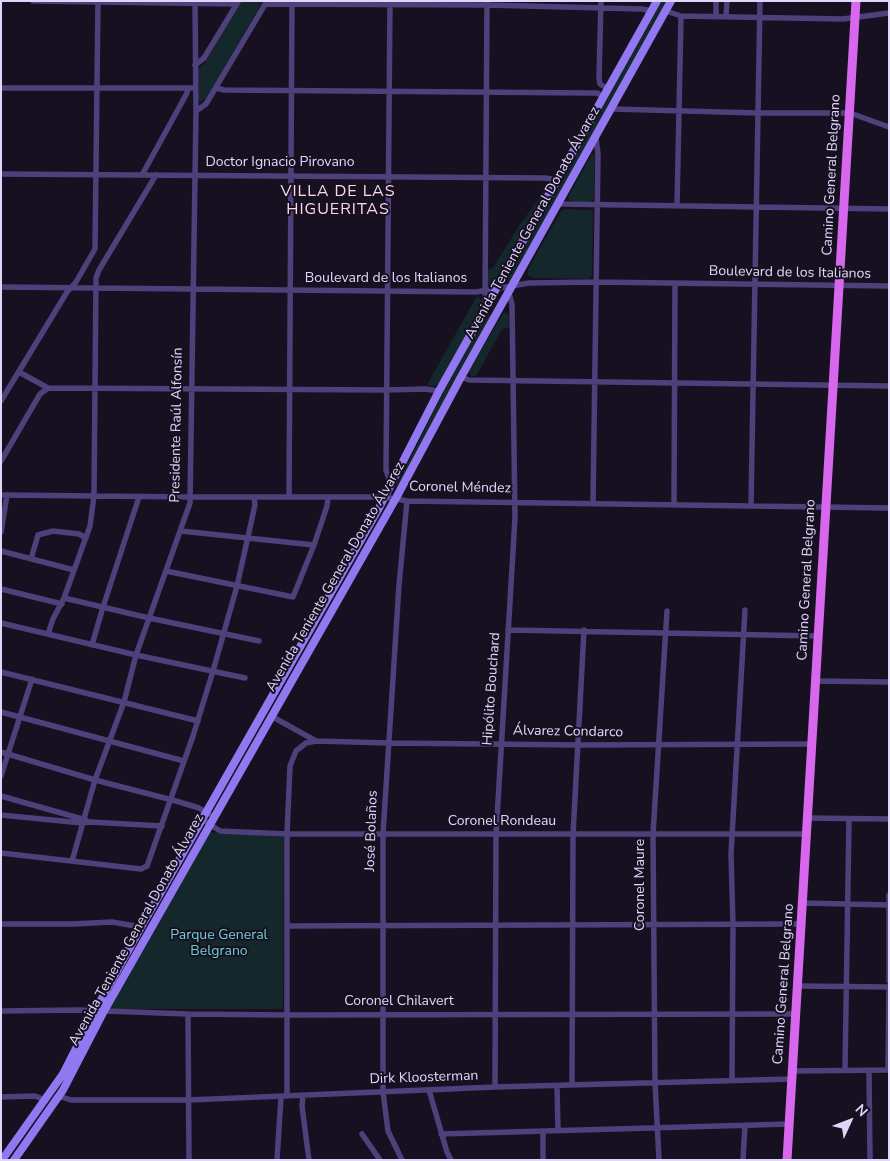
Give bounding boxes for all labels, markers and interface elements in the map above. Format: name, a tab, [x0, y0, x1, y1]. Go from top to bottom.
street label: Camino General Belgrano	[819, 94, 845, 256]
street label: Avenida Teniente General Donato Álvarez	[462, 104, 604, 342]
street label: Doctor Ignacio Pirovano	[205, 155, 355, 171]
district label: VILLA DE LAS HIGUERITAS	[279, 182, 397, 220]
street label: Boulevard de los Italianos	[709, 263, 871, 283]
street label: Boulevard de los Italianos	[305, 271, 467, 287]
street label: Presidente Raúl Alfonsín	[167, 347, 187, 503]
street label: Avenida Teniente General Donato Álvarez	[263, 459, 409, 695]
street label: Coronel Méndez	[409, 479, 511, 497]
street label: Camino General Belgrano	[794, 499, 820, 661]
street label: Hipólito Bouchard	[480, 632, 504, 746]
street label: Álvarez Condarco	[513, 723, 623, 741]
street label: José Bolaños	[362, 790, 382, 872]
street label: Avenida Teniente General Donato Álvarez	[66, 811, 208, 1049]
street label: Coronel Rondeau	[448, 814, 556, 830]
street label: Coronel Maure	[633, 839, 649, 931]
street label: Camino General Belgrano	[770, 903, 798, 1065]
park label: Parque General Belgrano	[170, 928, 268, 960]
street label: Coronel Chilavert	[344, 994, 454, 1010]
street label: Dirk Kloosterman	[369, 1068, 479, 1088]
north arrow	[825, 1096, 875, 1146]
text: N	[851, 1100, 872, 1121]

